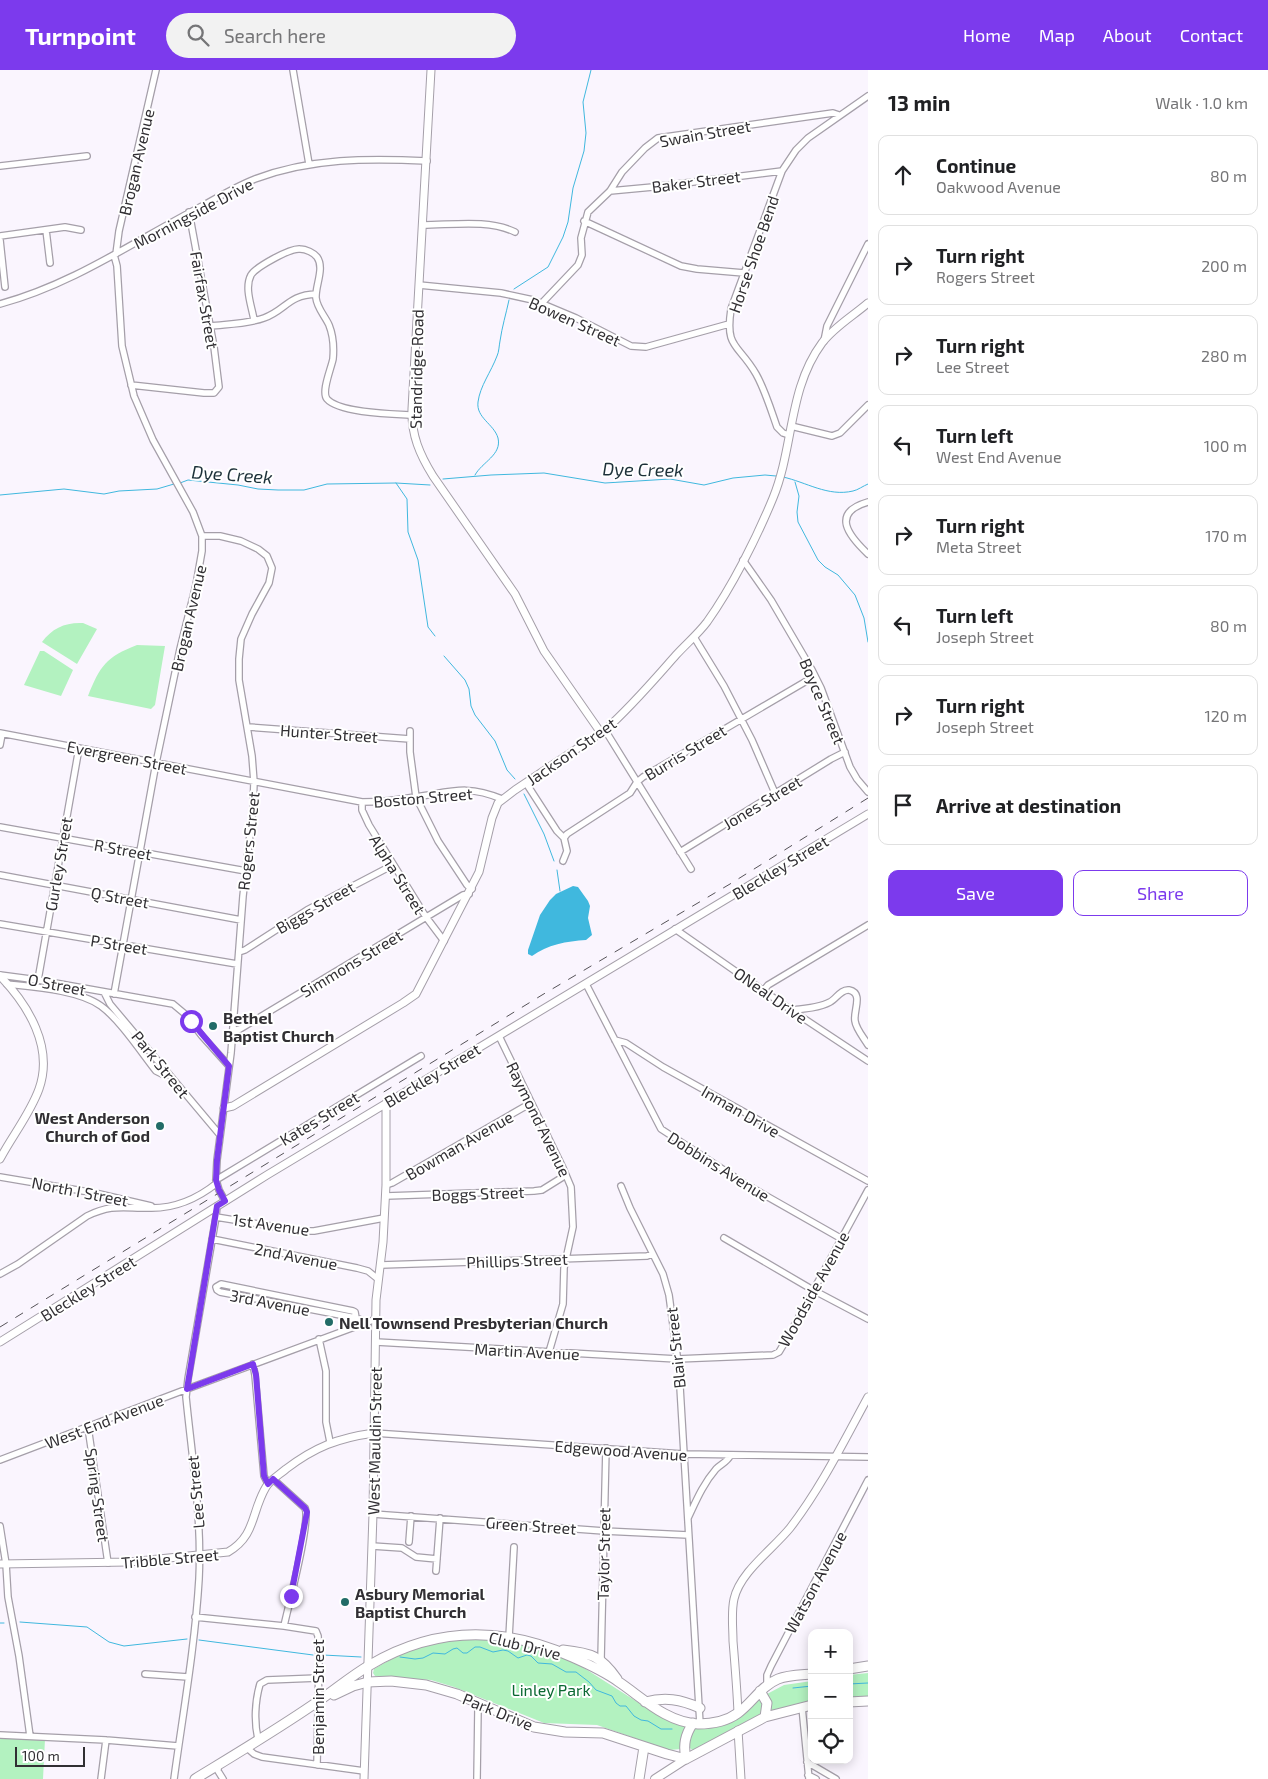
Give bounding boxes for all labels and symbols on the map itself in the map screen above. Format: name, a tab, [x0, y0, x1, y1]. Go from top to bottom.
street label: Brogan Avenue	[114, 107, 158, 217]
street label: Swain Street	[658, 116, 752, 150]
street label: Baker Street	[651, 166, 741, 196]
street label: Morningside Drive	[130, 174, 256, 252]
street label: Horse Shoe Bend	[724, 193, 782, 315]
street label: Fairfax Street	[187, 250, 223, 350]
street label: Bowen Street	[526, 292, 624, 350]
street label: Standridge Road	[405, 309, 427, 429]
water label: Dye Creek	[602, 457, 684, 481]
water label: Dye Creek	[191, 460, 273, 488]
street label: Brogan Avenue	[166, 563, 210, 673]
street label: Boyce Street	[796, 655, 850, 747]
street label: Jackson Street	[523, 713, 619, 789]
street label: Hunter Street	[280, 720, 378, 746]
street label: Burris Street	[641, 720, 729, 784]
street label: Evergreen Street	[65, 736, 189, 778]
street label: Jones Street	[719, 771, 805, 833]
street label: Boston Street	[373, 783, 473, 811]
street label: Rogers Street	[233, 791, 263, 891]
street label: Gurley Street	[40, 816, 76, 912]
street label: Alpha Street	[366, 831, 430, 917]
street label: Bleckley Street	[729, 831, 831, 903]
street label: R Street	[93, 835, 153, 863]
street label: Biggs Street	[272, 877, 358, 937]
street label: Q Street	[89, 883, 151, 912]
street label: Simmons Street	[297, 925, 405, 1001]
street label: P Street	[89, 930, 149, 958]
street label: ONeal Drive	[731, 963, 811, 1027]
street label: O Street	[26, 969, 88, 999]
place label: Bethel Baptist Church	[223, 1008, 334, 1045]
route start	[180, 1010, 203, 1033]
marker: Bethel Baptist Church	[207, 1020, 219, 1032]
street label: Park Street	[128, 1027, 194, 1101]
street label: Bleckley Street	[381, 1039, 483, 1111]
street label: Raymond Avenue	[503, 1058, 575, 1180]
street label: Inman Drive	[699, 1081, 783, 1141]
street label: Kates Street	[276, 1087, 362, 1149]
street label: Bowman Avenue	[402, 1107, 516, 1183]
place label: West Anderson Church of God	[34, 1108, 150, 1145]
marker: West Anderson Church of God	[154, 1120, 166, 1132]
street label: Dobbins Avenue	[665, 1127, 773, 1205]
street label: North I Street	[30, 1172, 130, 1210]
street label: Boggs Street	[431, 1182, 525, 1204]
street label: 1st Avenue	[231, 1209, 311, 1239]
street label: Woodside Avenue	[773, 1228, 853, 1350]
street label: 2nd Avenue	[253, 1239, 339, 1273]
street label: Phillips Street	[466, 1249, 568, 1271]
street label: Bleckley Street	[37, 1251, 139, 1325]
street label: 3rd Avenue	[228, 1285, 312, 1319]
street label: Blair Street	[661, 1306, 689, 1390]
place label: Nell Townsend Presbyterian Church	[339, 1313, 608, 1333]
marker: Nell Townsend Presbyterian Church	[323, 1316, 335, 1328]
street label: Martin Avenue	[474, 1339, 580, 1363]
street label: West Mauldin Street	[363, 1367, 385, 1515]
street label: West End Avenue	[42, 1390, 166, 1452]
street label: Edgewood Avenue	[554, 1436, 688, 1464]
street label: Spring Street	[82, 1447, 114, 1543]
street label: Lee Street	[182, 1455, 208, 1529]
street label: Taylor Street	[593, 1507, 613, 1601]
street label: Green Street	[485, 1512, 577, 1538]
street label: Watson Avenue	[780, 1528, 850, 1636]
street label: Tribble Street	[120, 1544, 220, 1572]
place label: Asbury Memorial Baptist Church	[355, 1584, 485, 1621]
route end	[280, 1585, 303, 1608]
marker: Asbury Memorial Baptist Church	[339, 1596, 351, 1608]
street label: Club Drive	[487, 1627, 563, 1663]
street label: Benjamin Street	[308, 1639, 328, 1755]
park label: Linley Park	[511, 1680, 591, 1699]
street label: Park Drive	[460, 1688, 536, 1734]
scale bar	[15, 1744, 85, 1767]

